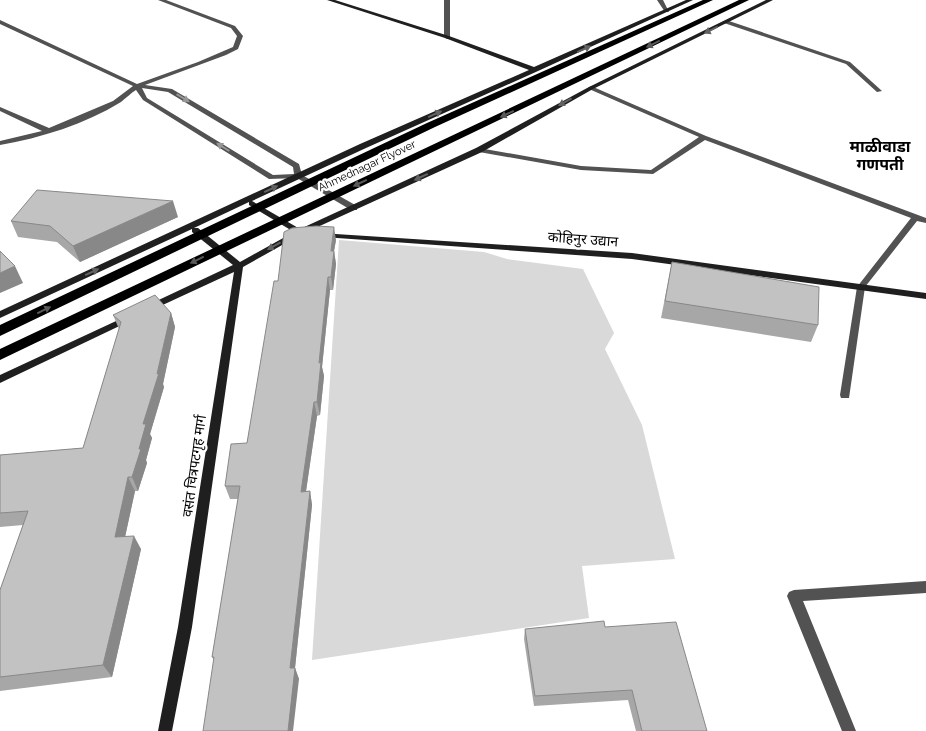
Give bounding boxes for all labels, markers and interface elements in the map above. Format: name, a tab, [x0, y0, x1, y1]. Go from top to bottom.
one-way arrow	[704, 26, 718, 34]
one-way arrow	[646, 40, 661, 48]
one-way arrow	[577, 44, 591, 52]
one-way arrow	[177, 94, 190, 103]
one-way arrow	[558, 98, 573, 106]
one-way arrow	[428, 110, 442, 118]
one-way arrow	[500, 110, 514, 118]
district label: माळीवाडा गणपती	[850, 137, 911, 174]
street label: Ahmednagar Flyover	[316, 138, 418, 194]
one-way arrow	[216, 142, 229, 151]
one-way arrow	[414, 173, 428, 181]
one-way arrow	[353, 179, 367, 187]
one-way arrow	[264, 184, 278, 192]
street label: कोहिनुर उद्यान	[547, 229, 619, 251]
one-way arrow	[268, 242, 281, 251]
one-way arrow	[190, 257, 204, 265]
one-way arrow	[85, 268, 99, 276]
one-way arrow	[37, 306, 51, 314]
street label: वसंत चित्रपटगृह मार्ग	[179, 413, 211, 518]

